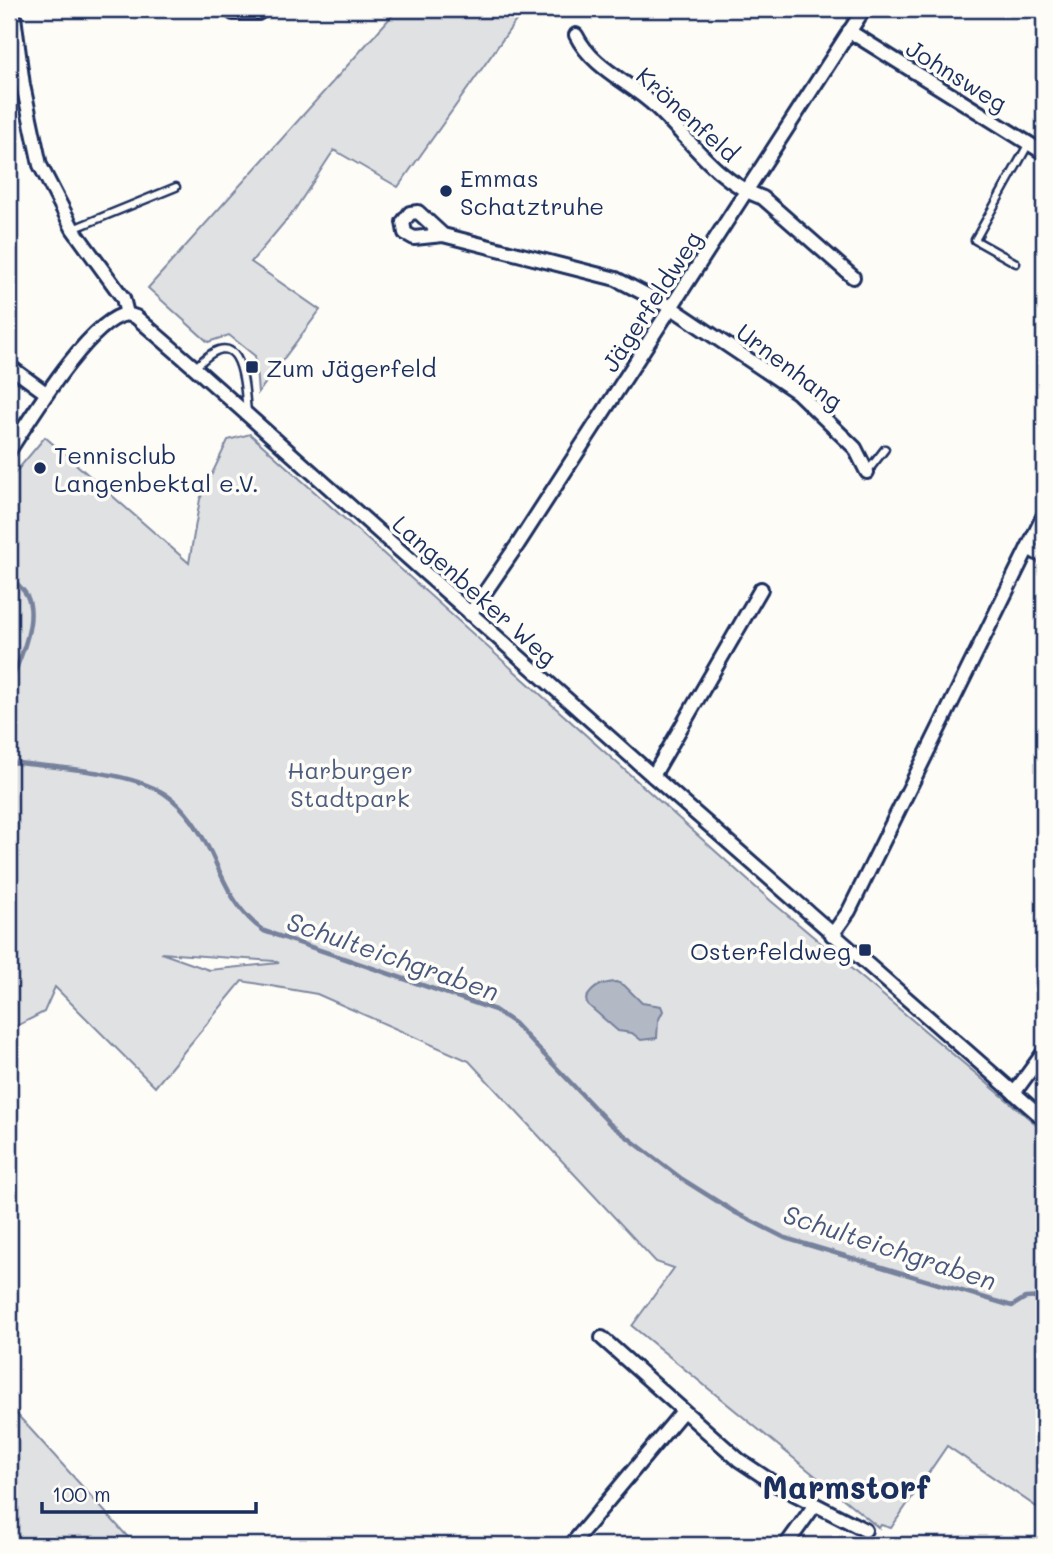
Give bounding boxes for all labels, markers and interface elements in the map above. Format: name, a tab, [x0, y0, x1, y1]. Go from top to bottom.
street label: Johnsweg	[901, 32, 1013, 118]
street label: Krönenfeld	[630, 60, 746, 168]
place label: Emmas Schatztruhe	[460, 162, 604, 221]
marker: Emmas Schatztruhe	[438, 183, 454, 199]
street label: Jägerfeldweg	[594, 225, 708, 377]
street label: Urnenhang	[731, 316, 849, 416]
place label: Zum Jägerfeld	[266, 352, 436, 383]
marker: Zum Jägerfeld	[244, 359, 260, 375]
place label: Tennisclub Langenbektal e.V.	[54, 439, 259, 498]
marker: Tennisclub Langenbektal e.V.	[32, 460, 48, 476]
street label: Langenbeker Weg	[386, 508, 564, 672]
park label: Harburger Stadtpark	[287, 754, 413, 813]
water label: Schulteichgraben	[282, 904, 504, 1008]
place label: Osterfeldweg	[690, 935, 851, 966]
marker: Osterfeldweg	[857, 942, 873, 958]
water label: Schulteichgraben	[779, 1197, 1001, 1297]
district label: Marmstorf	[762, 1465, 931, 1507]
scale bar	[42, 1470, 256, 1514]
text: 100 m	[52, 1480, 111, 1507]

